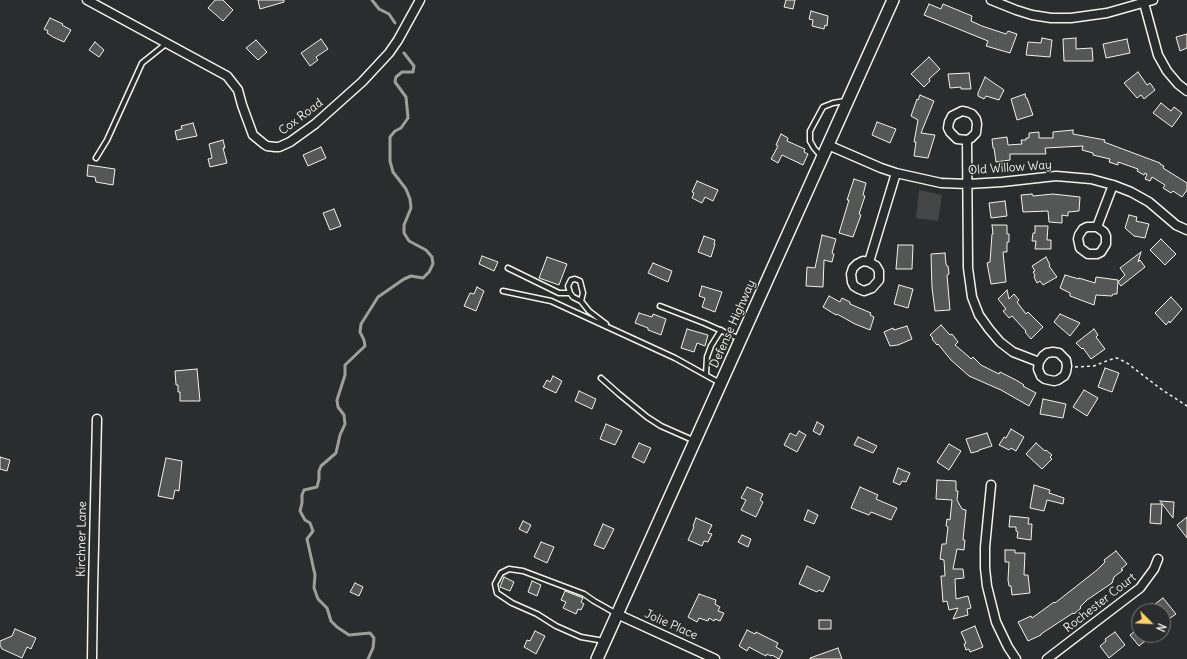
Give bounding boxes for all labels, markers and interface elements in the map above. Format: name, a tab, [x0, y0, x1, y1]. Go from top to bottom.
street label: Cox Road	[276, 96, 326, 138]
street label: Old Willow Way	[968, 158, 1052, 178]
street label: Defense Highway	[707, 278, 759, 370]
street label: Kirchner Lane	[74, 501, 90, 577]
street label: Rochester Court	[1061, 570, 1139, 636]
north arrow	[1131, 603, 1171, 643]
street label: Jolie Place	[642, 607, 700, 643]
text: N	[1153, 621, 1169, 634]

